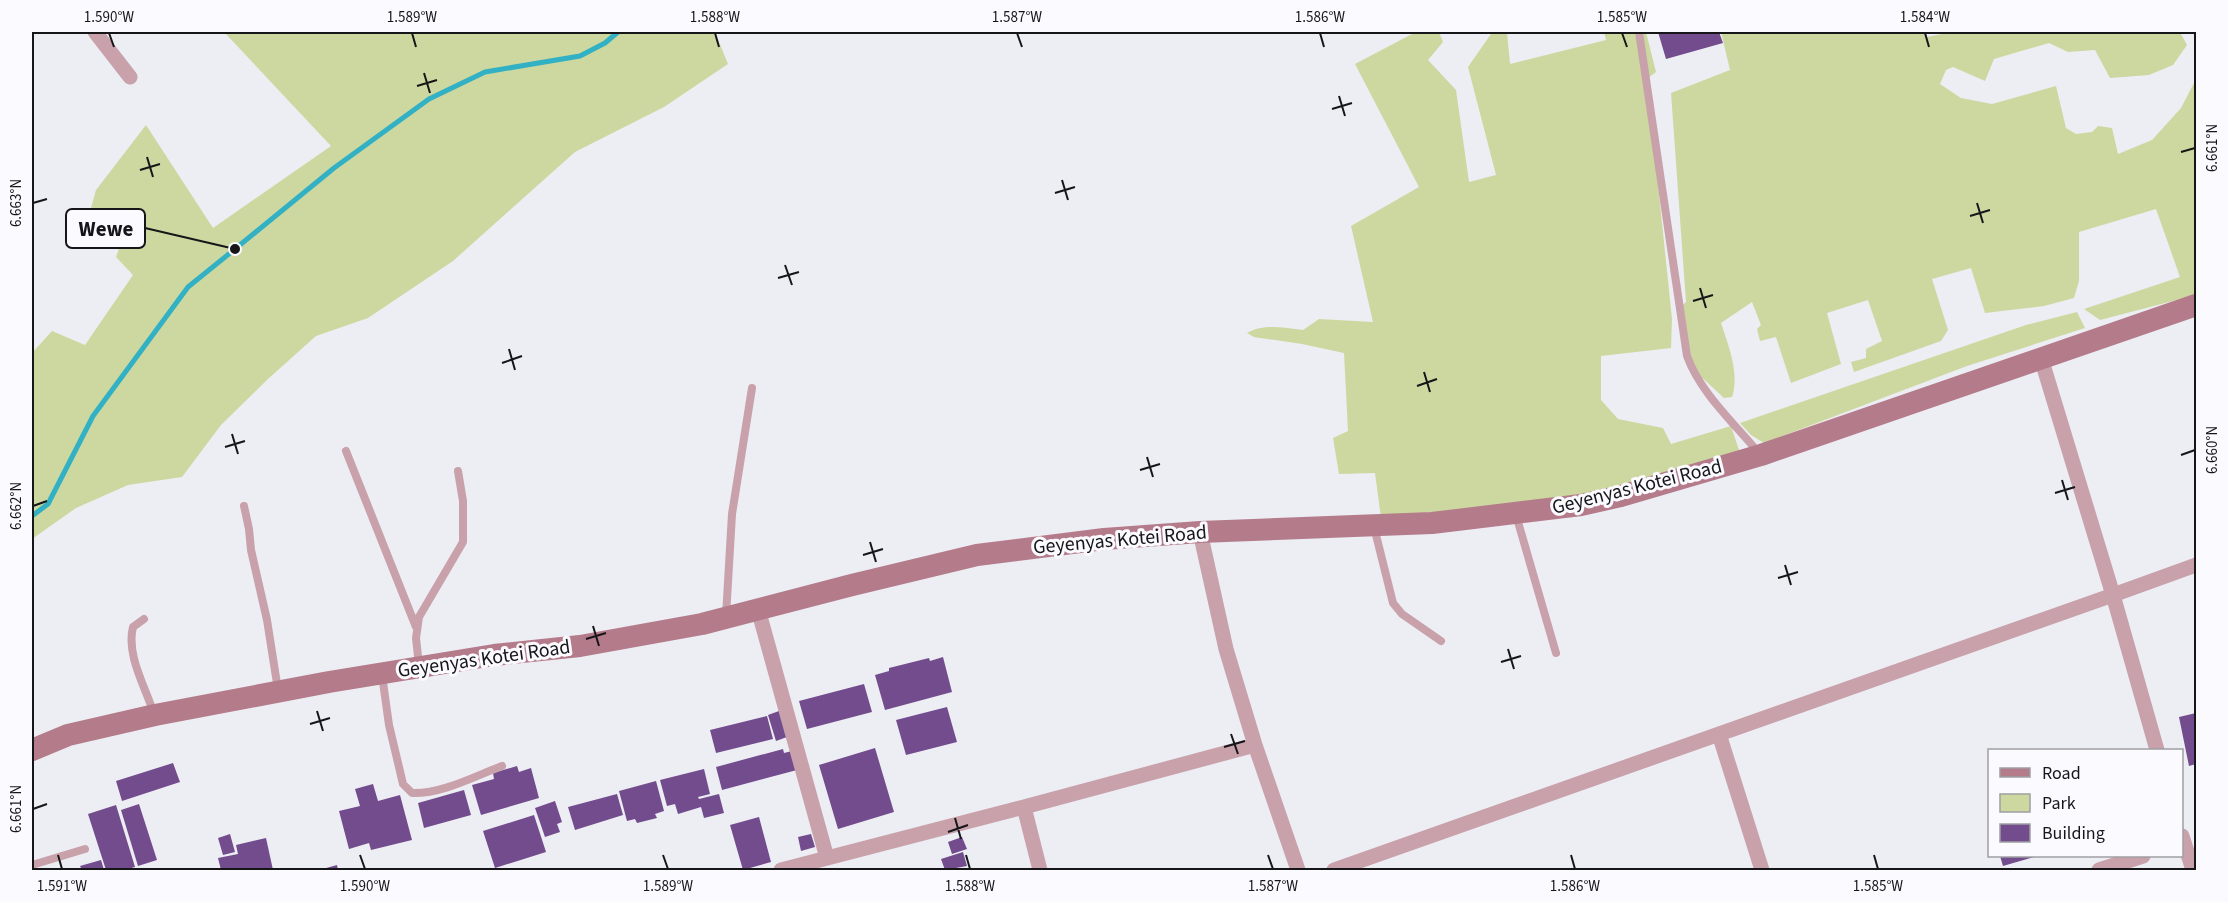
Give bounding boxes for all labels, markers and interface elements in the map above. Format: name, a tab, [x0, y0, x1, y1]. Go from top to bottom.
text: 1.590°W	[84, 7, 134, 28]
text: 1.589°W	[387, 7, 437, 28]
text: 1.588°W	[690, 7, 740, 28]
text: 1.587°W	[992, 7, 1042, 28]
text: 1.586°W	[1295, 7, 1345, 28]
text: 1.585°W	[1597, 7, 1647, 28]
text: 1.584°W	[1900, 7, 1950, 28]
text: 6.661°N	[2202, 124, 2223, 172]
text: 6.663°N	[6, 179, 27, 227]
callout: Wewe	[66, 209, 145, 248]
text: Wewe	[79, 214, 134, 244]
text: 6.660°N	[2202, 426, 2223, 474]
street label: Geyenyas Kotei Road	[1549, 452, 1725, 522]
text: 6.662°N	[6, 482, 27, 530]
street label: Geyenyas Kotei Road	[1032, 518, 1208, 562]
street label: Geyenyas Kotei Road	[396, 633, 572, 685]
legend	[1988, 749, 2183, 857]
text: Road	[2042, 761, 2081, 786]
text: 6.661°N	[6, 785, 27, 833]
text: Park	[2042, 791, 2076, 816]
text: Building	[2042, 821, 2105, 846]
text: 1.591°W	[37, 876, 87, 897]
text: 1.590°W	[340, 876, 390, 897]
text: 1.589°W	[643, 876, 693, 897]
text: 1.588°W	[945, 876, 995, 897]
text: 1.587°W	[1248, 876, 1298, 897]
text: 1.586°W	[1550, 876, 1600, 897]
text: 1.585°W	[1853, 876, 1903, 897]

